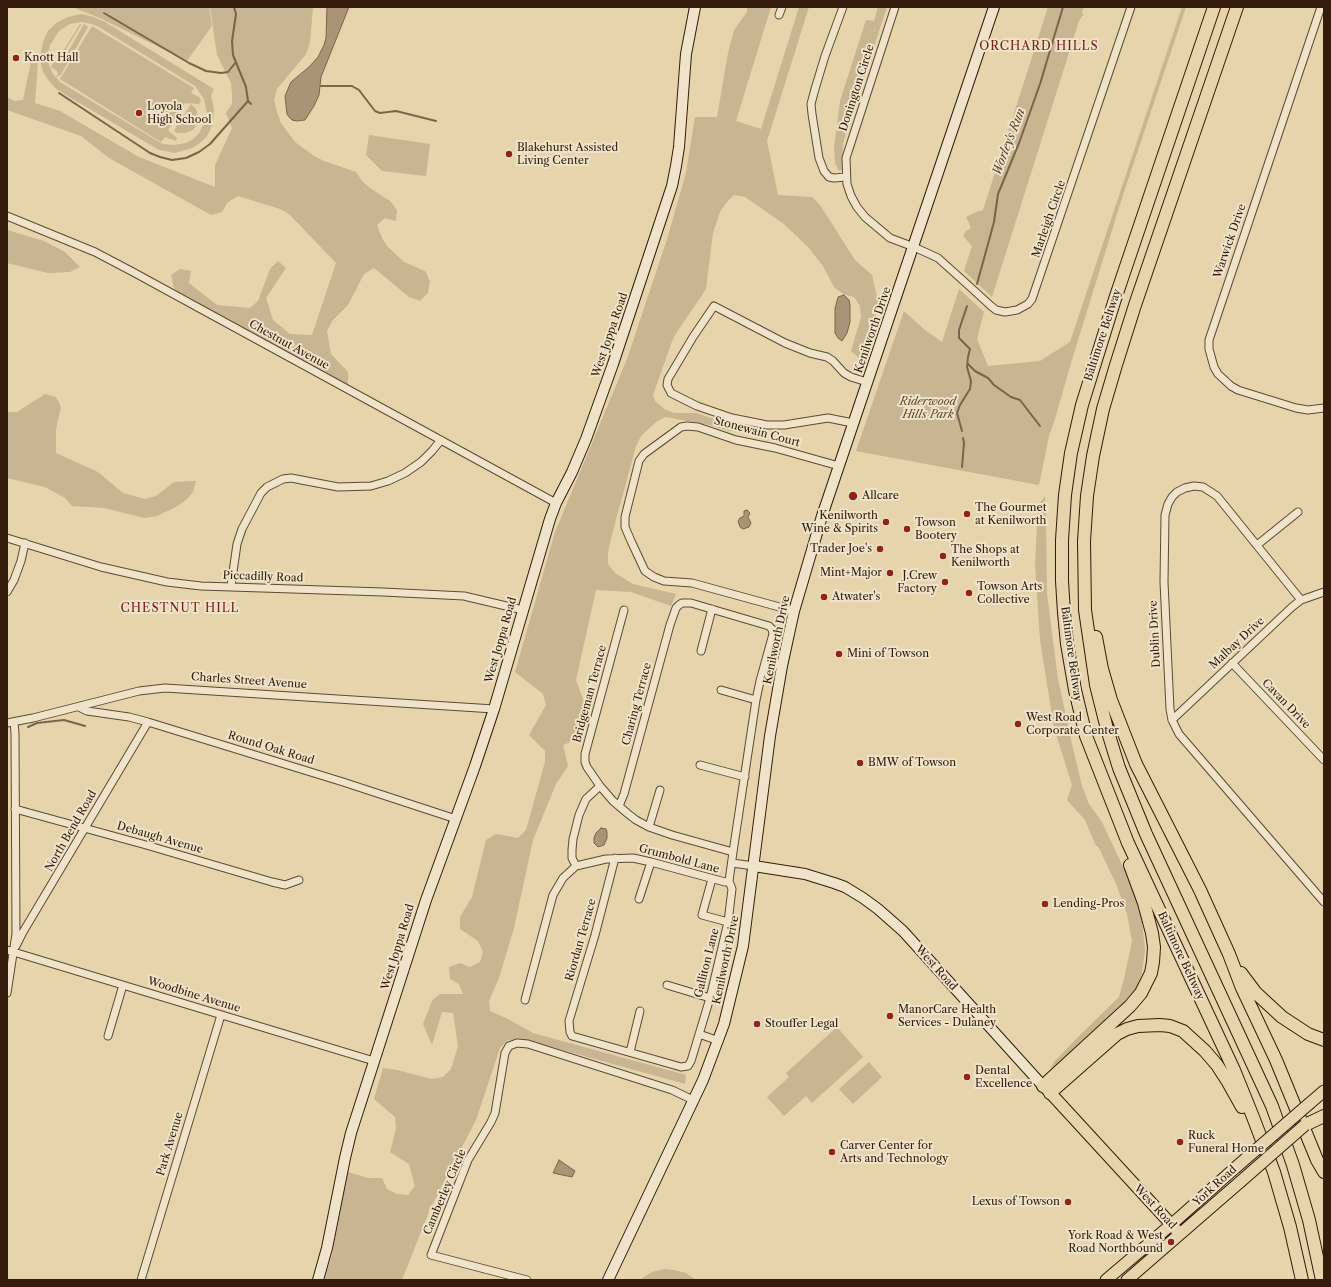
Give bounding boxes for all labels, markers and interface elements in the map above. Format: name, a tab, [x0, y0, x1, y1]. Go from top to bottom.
district label: ORCHARD HILLS	[979, 40, 1099, 54]
street label: Donington Circle	[837, 43, 877, 133]
place label: Knott Hall	[24, 51, 79, 65]
marker: Knott Hall	[11, 53, 21, 63]
place label: Loyola High School	[147, 100, 211, 126]
water label: Worley's Run	[990, 107, 1028, 177]
marker: Loyola High School	[134, 108, 144, 118]
place label: Blakehurst Assisted Living Center	[517, 141, 618, 167]
marker: Blakehurst Assisted Living Center	[504, 149, 514, 159]
street label: Marleigh Circle	[1030, 178, 1068, 260]
street label: Warwick Drive	[1211, 202, 1249, 280]
street label: Kenilworth Drive	[852, 285, 894, 375]
street label: Baltimore Beltway	[1082, 287, 1124, 383]
street label: West Joppa Road	[589, 291, 631, 379]
street label: Chestnut Avenue	[247, 317, 331, 373]
park label: Riderwood Hills Park	[900, 395, 956, 421]
street label: Stonewain Court	[713, 414, 801, 450]
place label: Allcare	[862, 489, 899, 503]
marker: Allcare	[847, 490, 859, 502]
place label: The Gourmet at Kenilworth	[975, 501, 1047, 527]
place label: Kenilworth Wine & Spirits	[802, 509, 878, 535]
marker: The Gourmet at Kenilworth	[962, 509, 972, 519]
place label: Towson Bootery	[915, 516, 957, 542]
marker: Kenilworth Wine & Spirits	[881, 517, 891, 527]
marker: Towson Bootery	[902, 524, 912, 534]
place label: Trader Joe's	[810, 542, 872, 556]
place label: The Shops at Kenilworth	[951, 543, 1020, 569]
marker: Trader Joe's	[875, 544, 885, 554]
marker: The Shops at Kenilworth	[938, 551, 948, 561]
place label: Mint+Major	[820, 566, 882, 580]
marker: Mint+Major	[885, 568, 895, 578]
street label: Piccadilly Road	[222, 569, 304, 585]
place label: J.Crew Factory	[897, 569, 937, 595]
marker: J.Crew Factory	[940, 577, 950, 587]
place label: Towson Arts Collective	[977, 580, 1042, 606]
marker: Towson Arts Collective	[964, 588, 974, 598]
place label: Atwater's	[832, 590, 880, 604]
marker: Atwater's	[819, 592, 829, 602]
street label: Kenilworth Drive	[761, 594, 793, 686]
street label: West Joppa Road	[482, 595, 520, 685]
street label: Dublin Drive	[1147, 600, 1163, 668]
district label: CHESTNUT HILL	[121, 602, 239, 616]
street label: Baltimore Beltway	[1058, 606, 1084, 702]
street label: Malbay Drive	[1207, 614, 1267, 672]
street label: Bridgeman Terrace	[571, 644, 609, 744]
place label: Mini of Towson	[847, 647, 929, 661]
marker: Mini of Towson	[834, 649, 844, 659]
street label: Charing Terrace	[620, 661, 654, 747]
street label: Charles Street Avenue	[191, 670, 307, 692]
street label: Cavan Drive	[1259, 676, 1313, 732]
place label: West Road Corporate Center	[1026, 711, 1119, 737]
marker: West Road Corporate Center	[1013, 719, 1023, 729]
street label: Round Oak Road	[226, 729, 316, 767]
place label: BMW of Towson	[868, 756, 956, 770]
marker: BMW of Towson	[855, 758, 865, 768]
street label: North Bend Road	[42, 788, 100, 874]
street label: Debaugh Avenue	[115, 819, 205, 857]
street label: Grumbold Lane	[637, 842, 721, 876]
street label: Riordan Terrace	[563, 897, 599, 983]
place label: Lending-Pros	[1053, 897, 1124, 911]
marker: Lending-Pros	[1040, 899, 1050, 909]
street label: West Joppa Road	[379, 903, 417, 991]
street label: Baltimore Beltway	[1155, 910, 1207, 1002]
street label: Kenilworth Drive	[710, 914, 742, 1006]
street label: Galliton Lane	[692, 927, 722, 999]
street label: West Road	[912, 943, 960, 993]
street label: Woodbine Avenue	[146, 975, 242, 1015]
place label: ManorCare Health Services - Dulaney	[898, 1003, 996, 1029]
marker: ManorCare Health Services - Dulaney	[885, 1011, 895, 1021]
place label: Stouffer Legal	[765, 1017, 838, 1031]
marker: Stouffer Legal	[752, 1019, 762, 1029]
place label: Dental Excellence	[975, 1064, 1032, 1090]
marker: Dental Excellence	[962, 1072, 972, 1082]
street label: Park Avenue	[154, 1111, 186, 1177]
place label: Ruck Funeral Home	[1188, 1129, 1264, 1155]
marker: Ruck Funeral Home	[1175, 1137, 1185, 1147]
place label: Carver Center for Arts and Technology	[840, 1139, 948, 1165]
street label: Camberley Circle	[421, 1147, 469, 1237]
marker: Carver Center for Arts and Technology	[827, 1147, 837, 1157]
street label: York Road	[1190, 1163, 1240, 1209]
street label: West Road	[1131, 1182, 1179, 1232]
place label: Lexus of Towson	[972, 1195, 1060, 1209]
marker: Lexus of Towson	[1063, 1197, 1073, 1207]
place label: York Road & West Road Northbound	[1068, 1229, 1163, 1255]
marker: York Road & West Road Northbound	[1166, 1237, 1176, 1247]

